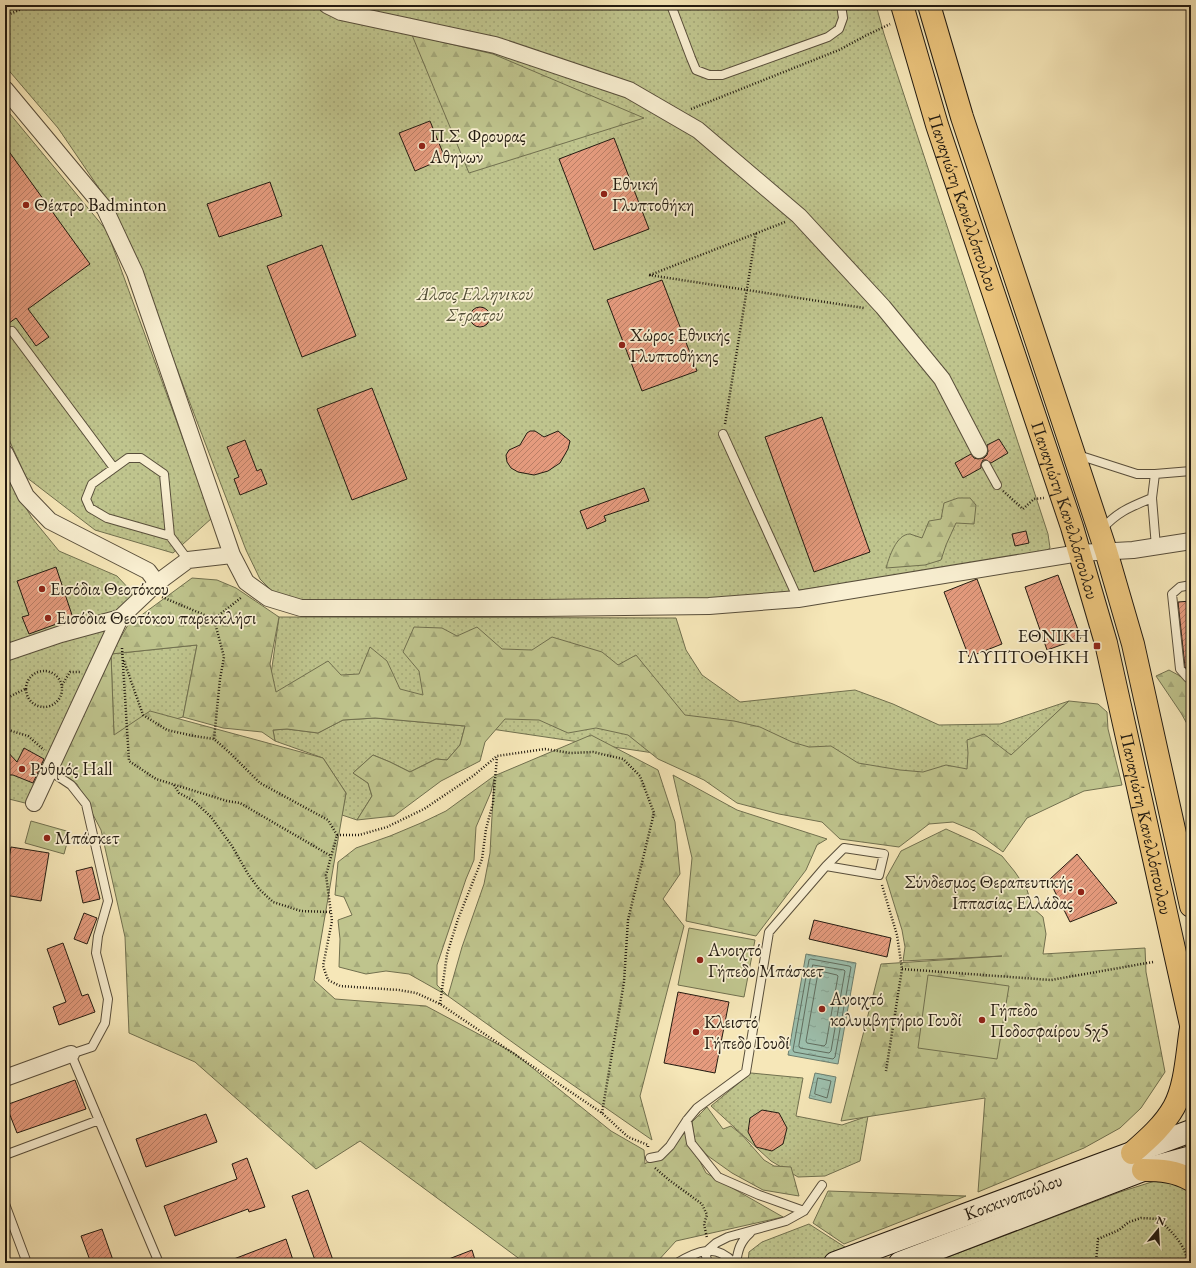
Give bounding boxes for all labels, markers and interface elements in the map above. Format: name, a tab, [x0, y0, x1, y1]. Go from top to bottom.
street label: Παναγιώτη Κανελλόπουλου	[923, 111, 1004, 294]
place label: Π.Σ. Φρουρας Αθηνων	[429, 124, 526, 168]
marker: Π.Σ. Φρουρας Αθηνων	[417, 141, 427, 151]
place label: Εθνική Γλυπτοθήκη	[612, 172, 694, 216]
marker: Εθνική Γλυπτοθήκη	[599, 189, 609, 199]
place label: Θέατρο Badminton	[34, 193, 167, 216]
marker: Θέατρο Badminton	[21, 200, 31, 210]
park label: Άλσος Ελληνικού Στρατού	[415, 282, 533, 326]
place label: Χώρος Εθνικής Γλυπτοθήκης	[629, 323, 730, 367]
marker: Χώρος Εθνικής Γλυπτοθήκης	[617, 340, 627, 350]
street label: Παναγιώτη Κανελλόπουλου	[1026, 418, 1105, 602]
place label: Εισόδια Θεοτόκου	[50, 577, 169, 600]
marker: Εισόδια Θεοτόκου	[37, 584, 47, 594]
place label: Εισόδια Θεοτόκου παρεκκλήσι	[56, 606, 256, 629]
marker: Εισόδια Θεοτόκου παρεκκλήσι	[43, 613, 53, 623]
place label: ΕΘΝΙΚΗ ΓΛΥΠΤΟΘΗΚΗ	[958, 624, 1089, 668]
marker: ΕΘΝΙΚΗ ΓΛΥΠΤΟΘΗΚΗ	[1092, 641, 1102, 651]
street label: Παναγιώτη Κανελλόπουλου	[1115, 730, 1178, 917]
place label: Ρυθμός Hall	[30, 757, 113, 780]
marker: Ρυθμός Hall	[17, 764, 27, 774]
place label: Μπάσκετ	[55, 826, 120, 849]
marker: Μπάσκετ	[42, 833, 52, 843]
place label: Σύνδεσμος Θεραπευτικής Ιππασίας Ελλάδας	[905, 870, 1073, 914]
marker: Σύνδεσμος Θεραπευτικής Ιππασίας Ελλάδας	[1076, 887, 1086, 897]
place label: Ανοιχτό Γήπεδο Μπάσκετ	[707, 938, 824, 982]
marker: Ανοιχτό Γήπεδο Μπάσκετ	[695, 955, 705, 965]
place label: Ανοιχτό κολυμβητήριο Γουδί	[829, 987, 962, 1031]
place label: Γήπεδο Ποδοσφαίρου 5χ5	[990, 998, 1109, 1042]
marker: Ανοιχτό κολυμβητήριο Γουδί	[817, 1004, 827, 1014]
place label: Κλειστό Γήπεδο Γουδί	[704, 1010, 790, 1054]
marker: Γήπεδο Ποδοσφαίρου 5χ5	[977, 1015, 987, 1025]
marker: Κλειστό Γήπεδο Γουδί	[691, 1027, 701, 1037]
street label: Κοκκινοπούλου	[961, 1168, 1065, 1225]
north arrow	[1138, 1210, 1178, 1250]
text: N	[1155, 1212, 1168, 1229]

